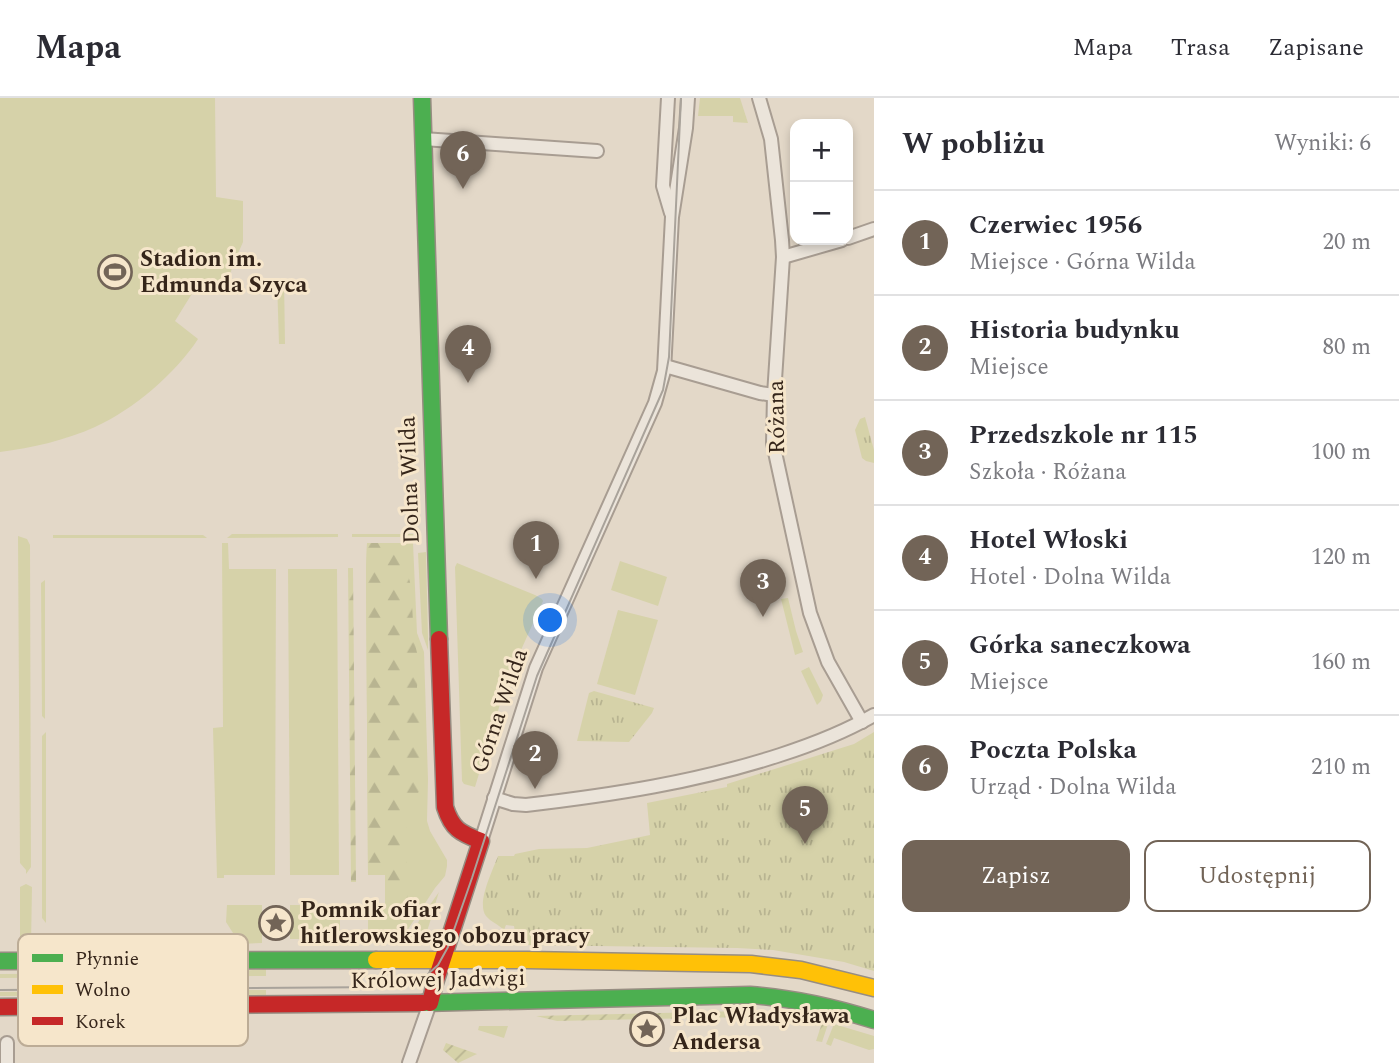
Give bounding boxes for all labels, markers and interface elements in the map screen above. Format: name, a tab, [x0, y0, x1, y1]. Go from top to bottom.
text: Mapa	[35, 23, 121, 73]
text: Mapa	[1073, 30, 1133, 66]
text: Trasa	[1171, 30, 1230, 66]
text: Zapisane	[1268, 30, 1364, 66]
map controls	[790, 119, 853, 245]
button: +	[790, 119, 853, 182]
text: W pobliżu	[902, 121, 1045, 167]
text: Wyniki: 6	[1274, 126, 1371, 161]
pin: 6	[440, 131, 486, 189]
button: −	[790, 182, 853, 245]
text: Czerwiec 1956	[969, 205, 1142, 245]
text: 1	[919, 225, 931, 260]
text: 20 m	[1322, 225, 1371, 260]
place label: Stadion im. Edmunda Szyca	[140, 242, 308, 303]
text: Miejsce · Górna Wilda	[969, 245, 1196, 280]
sports icon: Stadion im. Edmunda Szyca	[96, 253, 134, 291]
text: Historia budynku	[969, 310, 1180, 350]
pin: 4	[445, 325, 491, 383]
text: 2	[919, 330, 931, 365]
text: 80 m	[1322, 330, 1371, 365]
text: Miejsce	[969, 350, 1049, 385]
street label: Różana	[759, 380, 795, 454]
text: Przedszkole nr 115	[969, 415, 1198, 455]
street label: Dolna Wilda	[390, 416, 430, 544]
text: 3	[919, 435, 931, 470]
text: 100 m	[1311, 435, 1371, 470]
text: Szkoła · Różana	[969, 455, 1127, 490]
text: Hotel Włoski	[969, 520, 1128, 560]
pin: 1	[513, 521, 559, 579]
text: 4	[919, 540, 931, 575]
text: 120 m	[1311, 540, 1371, 575]
pin: 3	[740, 559, 786, 617]
text: Hotel · Dolna Wilda	[969, 560, 1171, 595]
your location	[533, 603, 567, 637]
text: Górka saneczkowa	[969, 625, 1191, 665]
street label: Górna Wilda	[462, 644, 538, 778]
text: 5	[919, 645, 931, 680]
text: 160 m	[1311, 645, 1371, 680]
text: Miejsce	[969, 665, 1049, 700]
text: Poczta Polska	[969, 730, 1137, 770]
pin: 2	[512, 731, 558, 789]
text: 6	[919, 750, 931, 785]
text: 210 m	[1311, 750, 1371, 785]
text: Urząd · Dolna Wilda	[969, 770, 1176, 805]
pin: 5	[782, 786, 828, 844]
button: Zapisz	[902, 840, 1130, 912]
button: Udostępnij	[1144, 840, 1371, 912]
place label: Pomnik ofiar hitlerowskiego obozu pracy	[300, 893, 590, 954]
place icon: Pomnik ofiar hitlerowskiego obozu pracy	[257, 904, 295, 942]
legend	[18, 934, 248, 1046]
text: Płynnie	[75, 945, 139, 974]
street label: Królowej Jadwigi	[350, 961, 526, 999]
text: Wolno	[75, 976, 130, 1005]
place label: Plac Władysława Andersa	[672, 999, 850, 1060]
text: Korek	[75, 1008, 126, 1037]
place icon: Plac Władysława Andersa	[628, 1010, 666, 1048]

